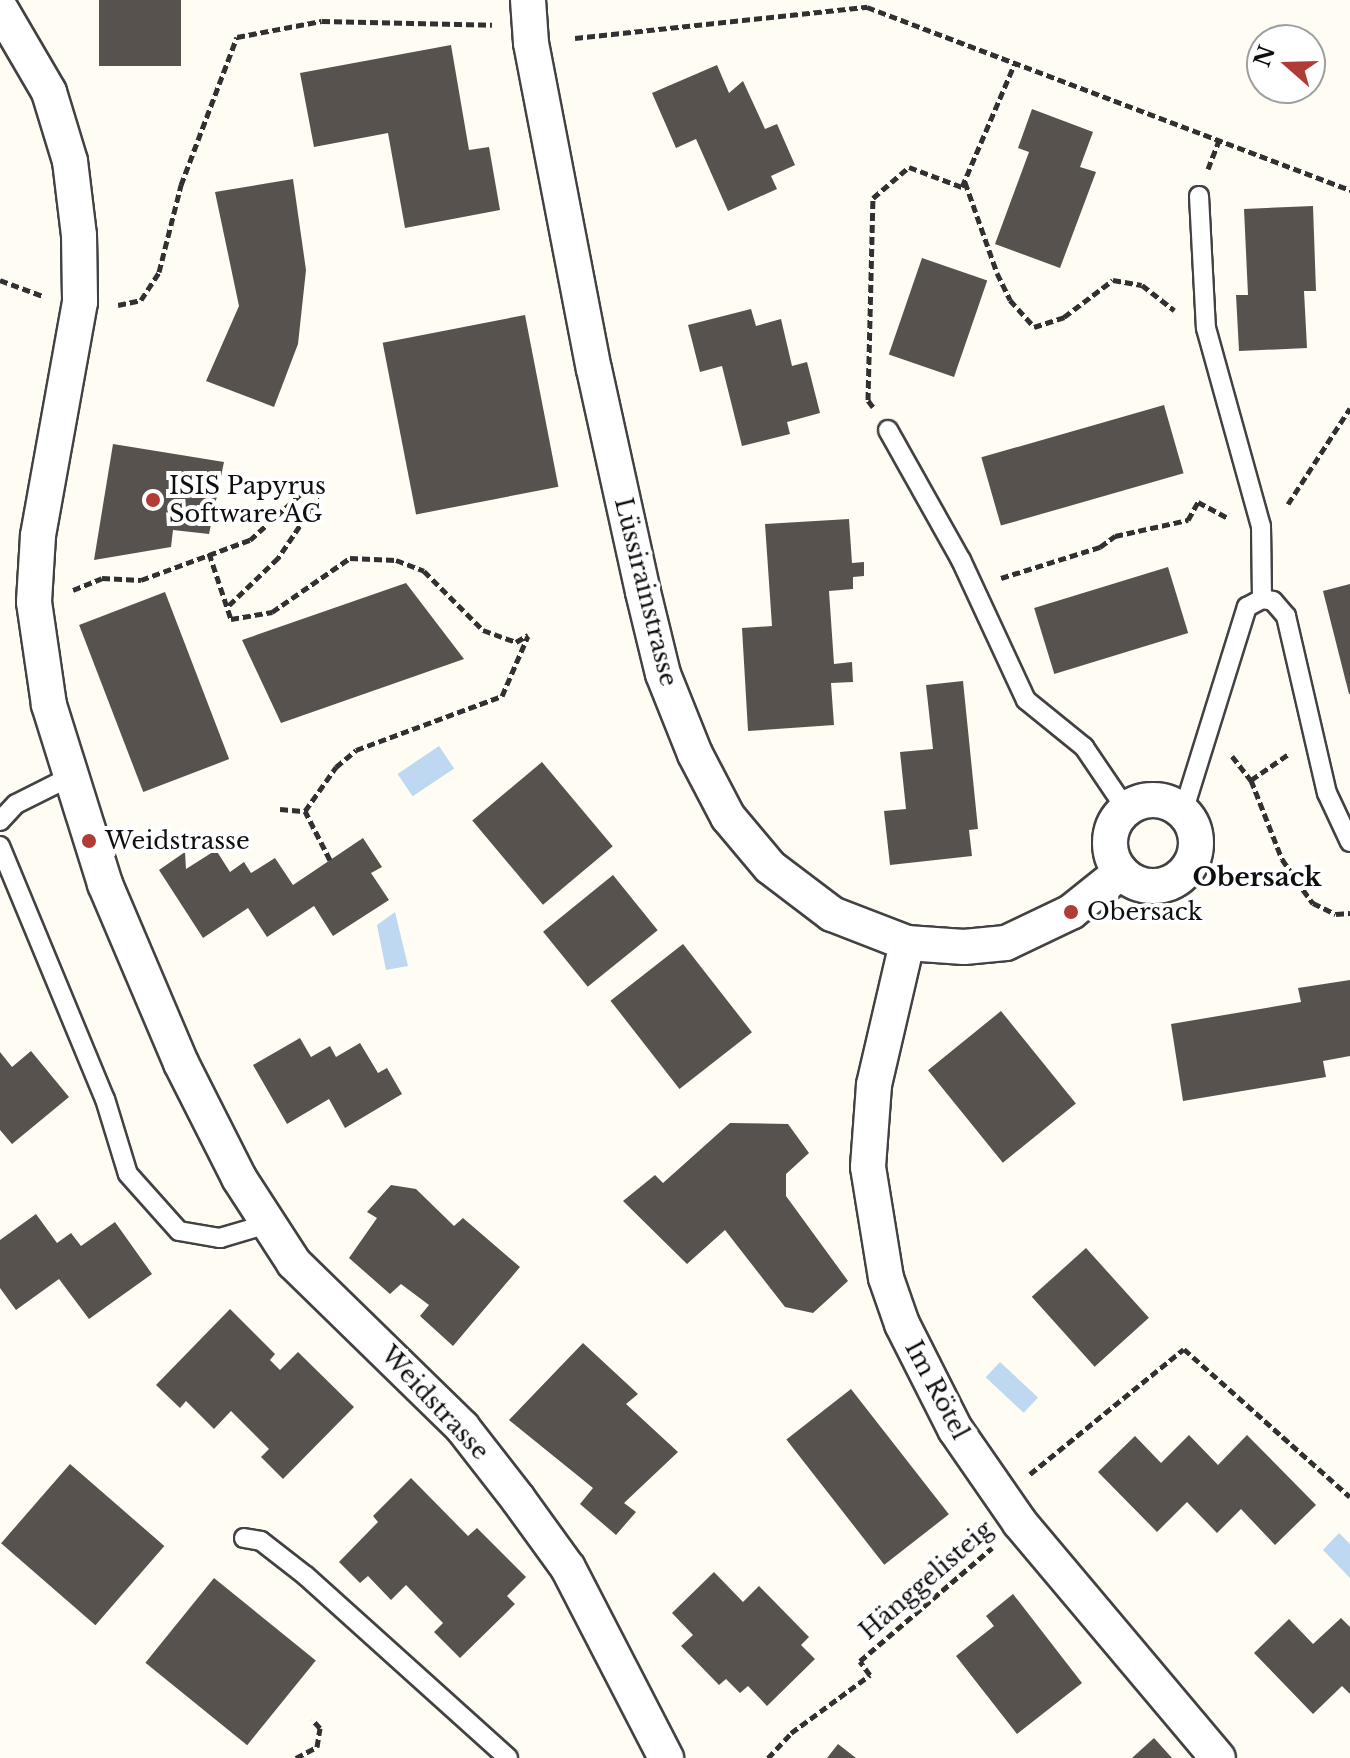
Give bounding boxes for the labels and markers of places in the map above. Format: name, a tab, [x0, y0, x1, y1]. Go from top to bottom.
place label: ISIS Papyrus Software AG	[169, 472, 326, 528]
marker: ISIS Papyrus Software AG	[144, 491, 162, 509]
place label: Weidstrasse	[105, 827, 250, 855]
marker: Weidstrasse	[80, 832, 98, 850]
place label: Obersack	[1087, 898, 1202, 926]
marker: Obersack	[1062, 903, 1080, 921]

